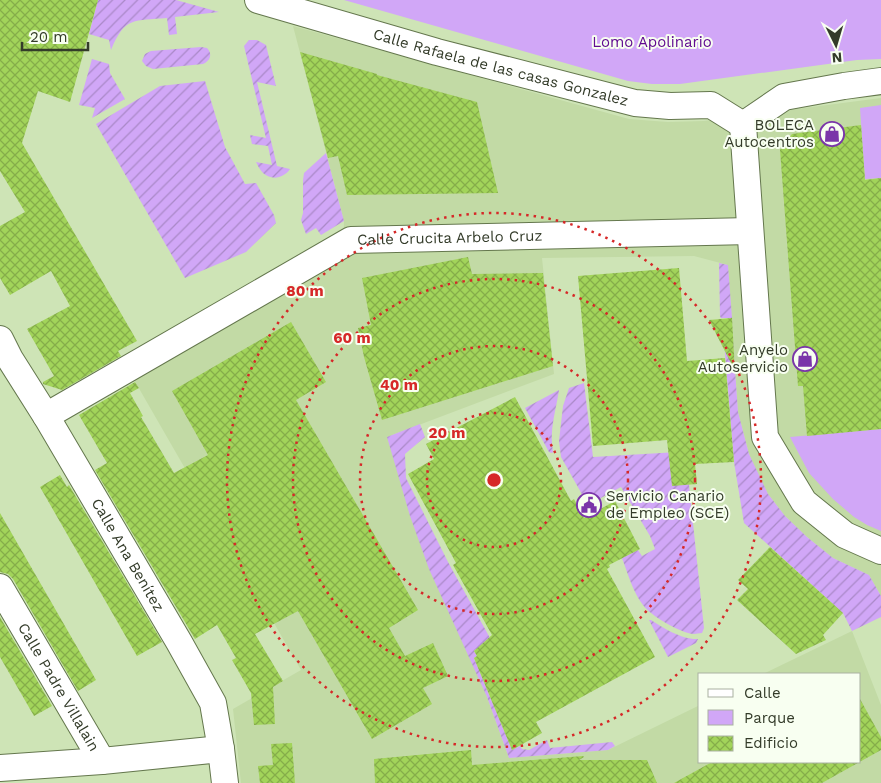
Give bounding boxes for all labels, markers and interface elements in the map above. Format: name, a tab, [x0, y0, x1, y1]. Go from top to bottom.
scale bar	[22, 20, 89, 52]
north arrow	[811, 20, 861, 70]
street label: Calle Rafaela de las casas Gonzalez	[371, 25, 630, 110]
text: 20 m	[30, 28, 68, 46]
park label: Lomo Apolinario	[592, 33, 712, 51]
text: N	[831, 50, 843, 66]
place label: BOLECA Autocentros	[724, 116, 814, 151]
shop icon: BOLECA Autocentros	[819, 121, 845, 147]
street label: Calle Crucita Arbelo Cruz	[357, 227, 543, 249]
text: 80 m	[286, 282, 324, 300]
text: 60 m	[333, 329, 371, 347]
place label: Anyelo Autoservicio	[698, 341, 788, 376]
shop icon: Anyelo Autoservicio	[792, 346, 818, 372]
text: 40 m	[380, 376, 418, 394]
text: 20 m	[428, 424, 466, 442]
centre of rings	[485, 471, 503, 489]
place label: Servicio Canario de Empleo (SCE)	[606, 487, 729, 522]
public building icon: Servicio Canario de Empleo (SCE)	[576, 492, 602, 518]
street label: Calle Ana Benítez	[87, 495, 168, 615]
street label: Calle Padre Villalain	[14, 620, 103, 755]
legend	[698, 673, 861, 763]
text: Calle	[744, 684, 781, 702]
text: Parque	[744, 709, 795, 727]
text: Edificio	[744, 734, 798, 752]

